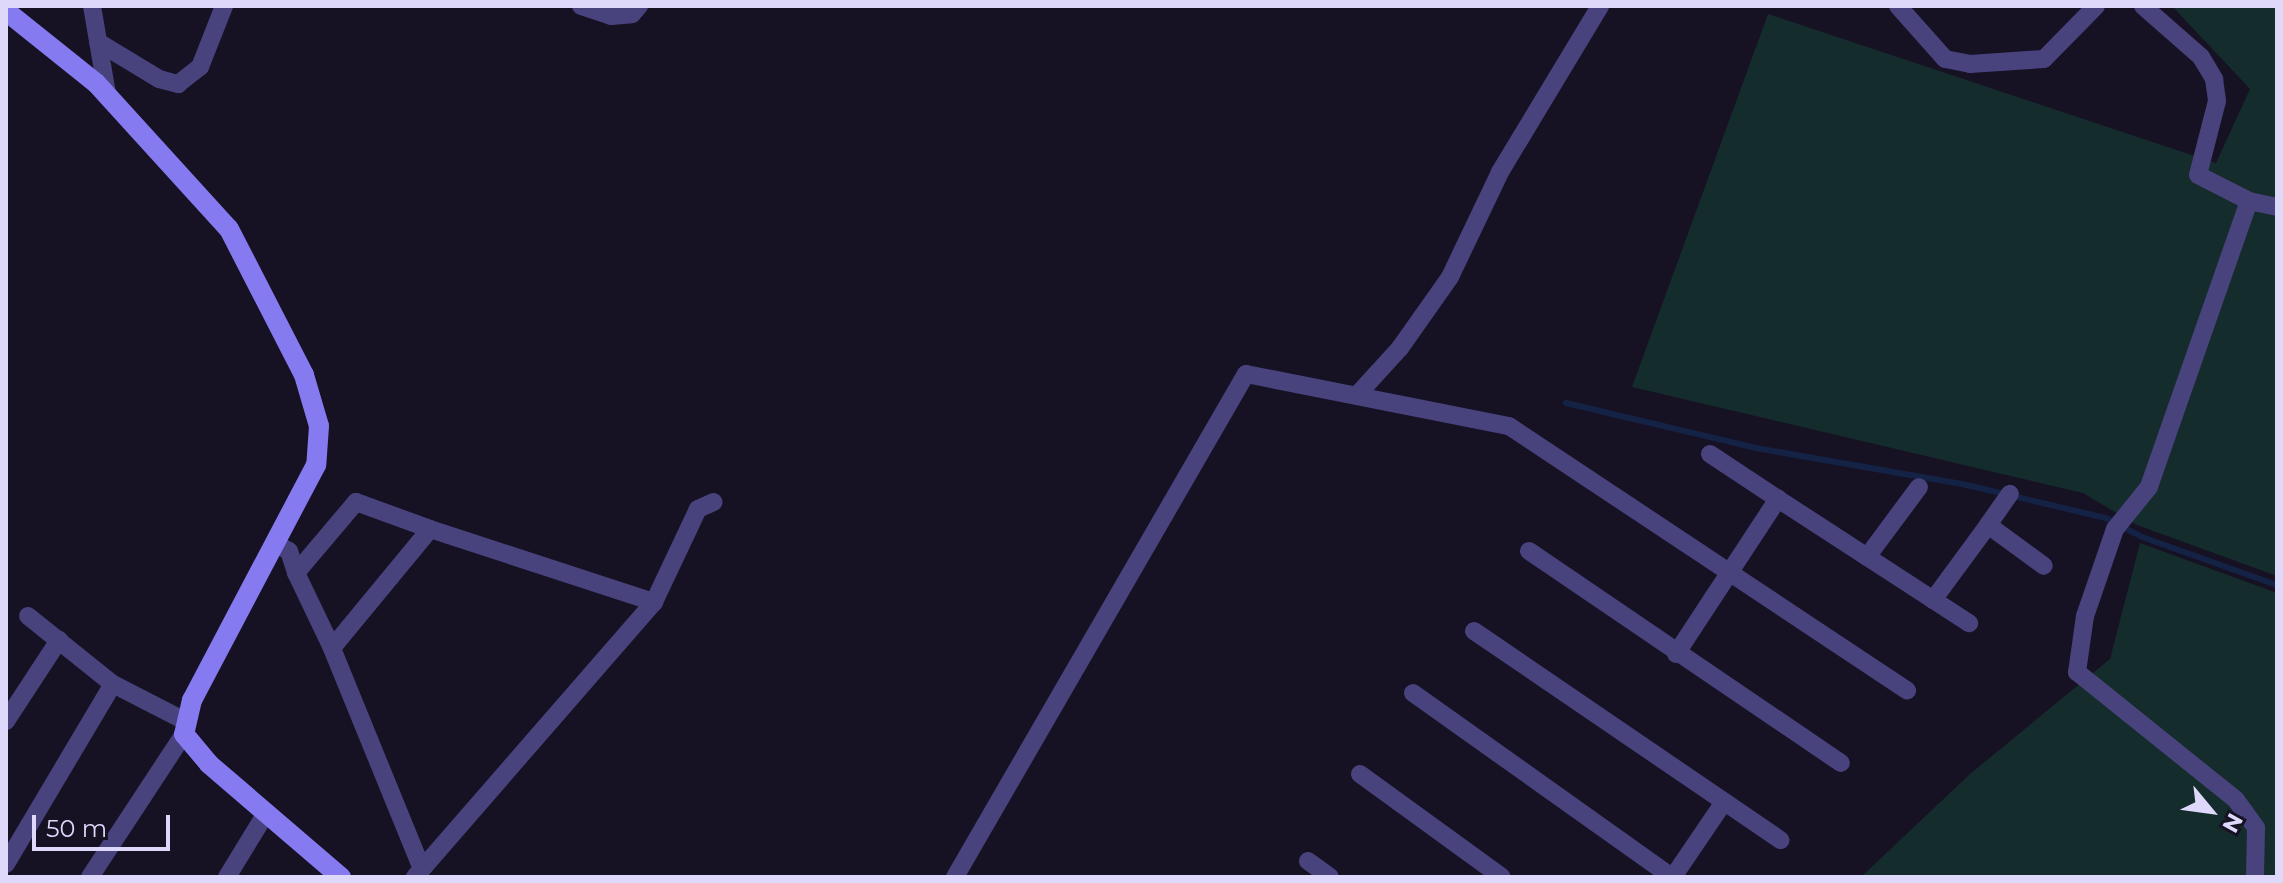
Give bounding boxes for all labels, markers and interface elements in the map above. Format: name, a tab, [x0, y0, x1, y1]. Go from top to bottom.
north arrow	[2171, 771, 2251, 851]
scale bar	[36, 799, 174, 849]
text: N	[2216, 809, 2249, 837]
text: 50 m	[46, 814, 107, 843]

